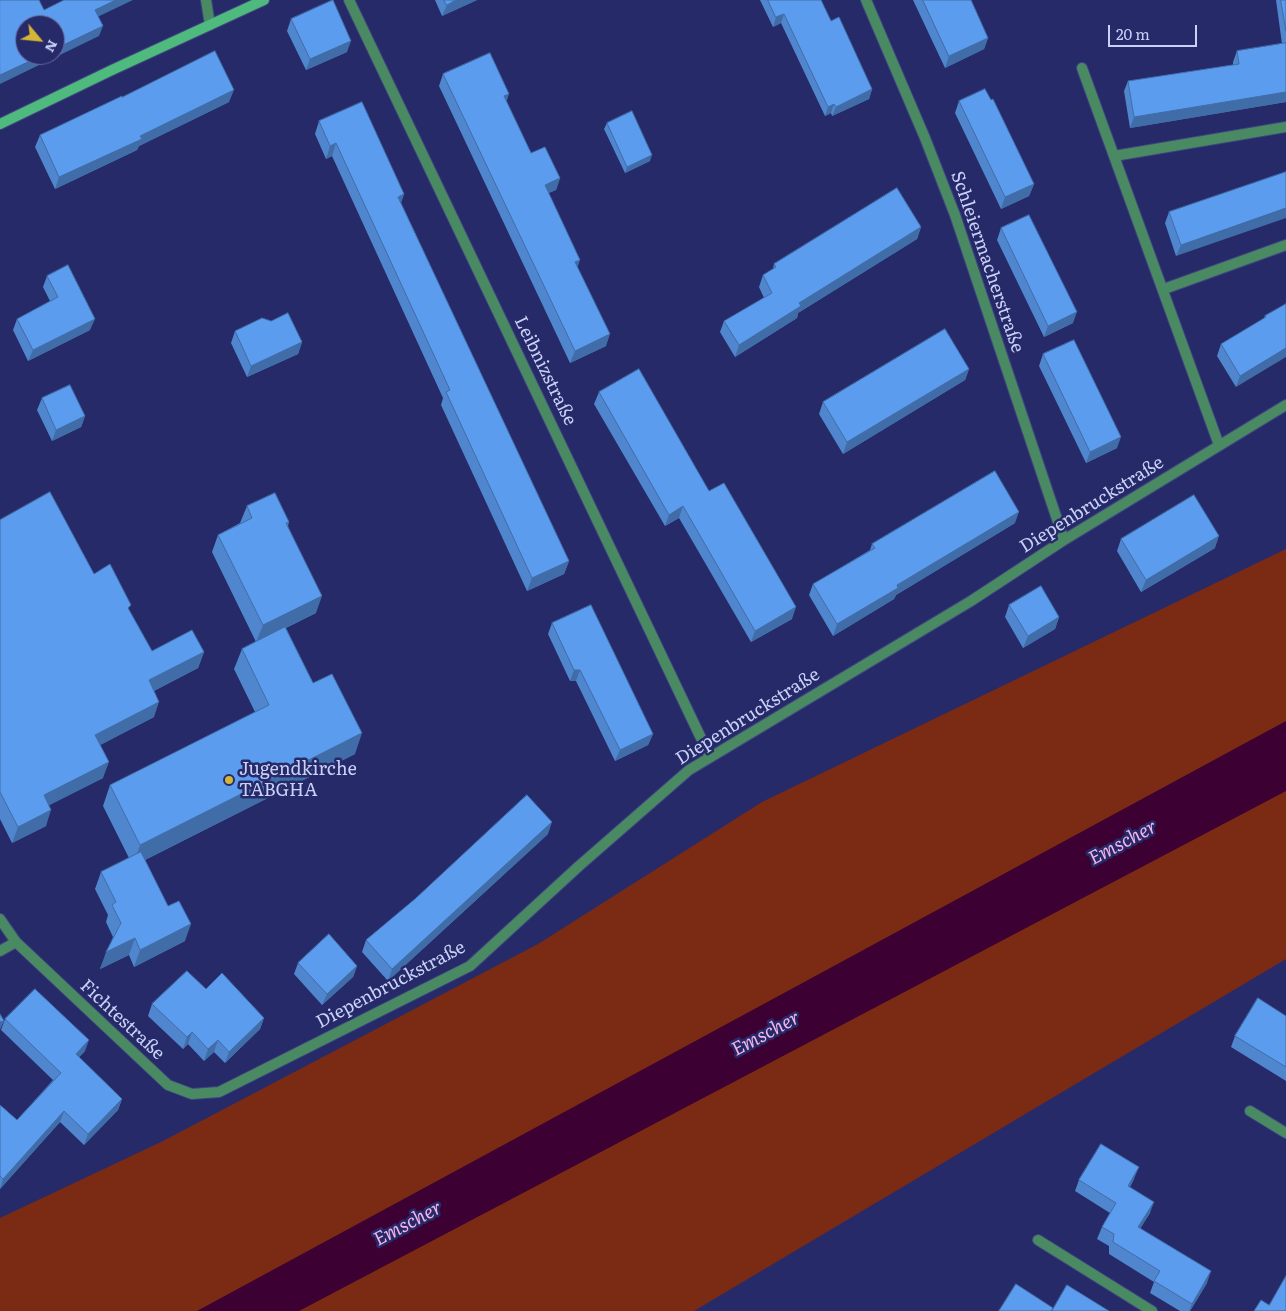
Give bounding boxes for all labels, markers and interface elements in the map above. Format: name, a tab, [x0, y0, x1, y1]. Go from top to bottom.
north arrow	[15, 15, 65, 65]
scale bar	[1111, 15, 1200, 47]
text: 20 m	[1116, 22, 1150, 45]
text: N	[41, 37, 64, 56]
street label: Schleiermacherstraße	[946, 168, 1028, 356]
street label: Leibnizstraße	[509, 313, 581, 429]
street label: Diepenbruckstraße	[1016, 452, 1168, 558]
street label: Diepenbruckstraße	[672, 664, 824, 770]
place label: Jugendkirche TABGHA	[239, 759, 357, 802]
marker: Jugendkirche TABGHA	[223, 774, 235, 786]
water label: Emscher	[1085, 816, 1161, 870]
street label: Diepenbruckstraße	[313, 937, 469, 1033]
street label: Fichtestraße	[75, 975, 169, 1065]
water label: Emscher	[728, 1007, 804, 1061]
water label: Emscher	[370, 1197, 446, 1251]

